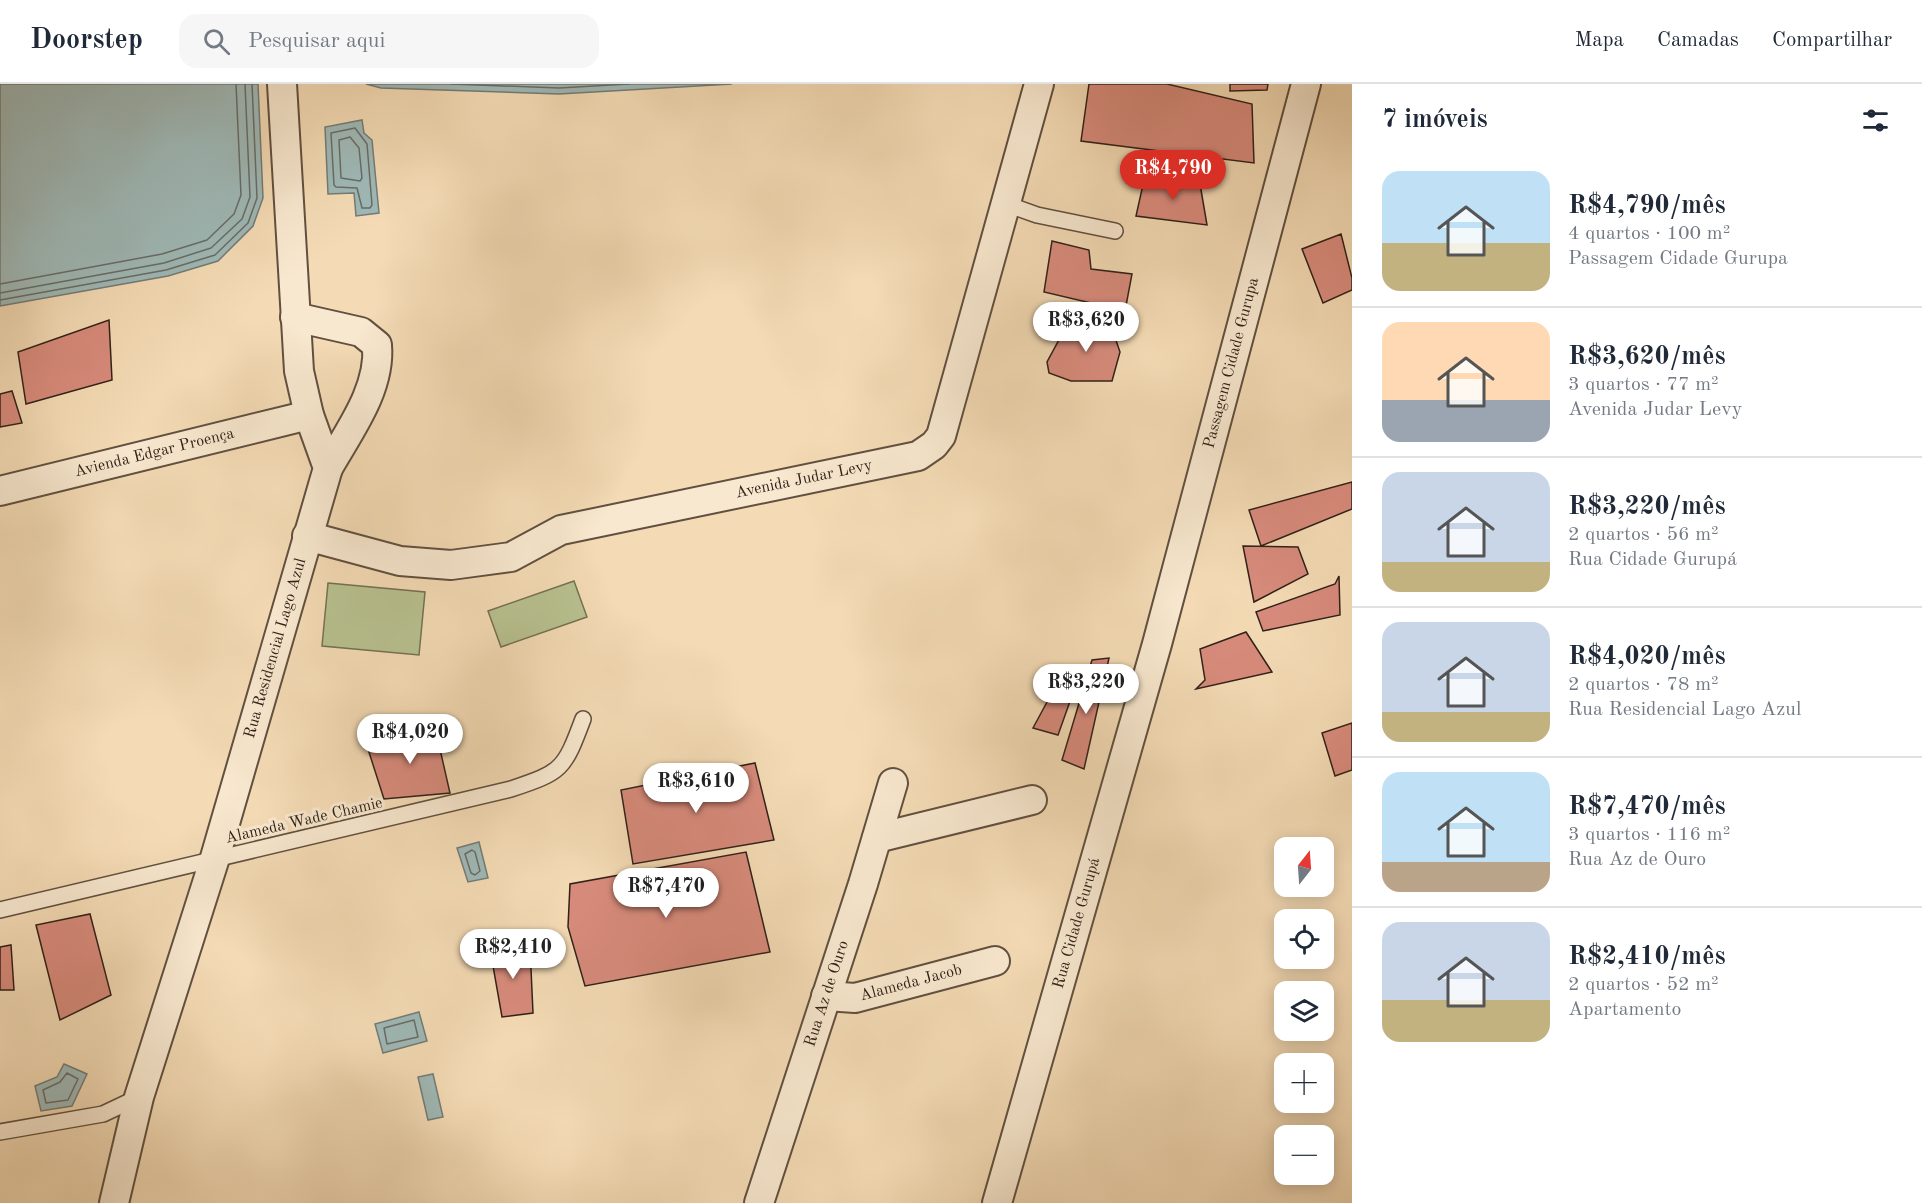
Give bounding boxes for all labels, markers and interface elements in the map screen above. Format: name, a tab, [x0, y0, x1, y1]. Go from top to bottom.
search box	[179, 14, 599, 68]
icon: search	[200, 25, 233, 58]
text: Doorstep	[30, 27, 143, 55]
text: Pesquisar aqui	[248, 30, 386, 52]
text: Mapa	[1575, 30, 1624, 51]
text: Camadas	[1657, 30, 1739, 51]
text: Compartilhar	[1772, 30, 1892, 51]
icon: filters	[1859, 104, 1892, 137]
text: 7 imóveis	[1382, 107, 1488, 133]
pin: R$4,790	[1118, 150, 1228, 201]
text: R$4,790	[1134, 159, 1212, 179]
text: R$4,790/mês	[1568, 193, 1726, 219]
icon: home	[1430, 195, 1502, 267]
text: 4 quartos · 100 m²	[1568, 224, 1730, 244]
text: Passagem Cidade Gurupa	[1568, 249, 1788, 269]
street label: Passagem Cidade Gurupa	[1201, 276, 1262, 450]
pin: R$3,620	[1031, 302, 1141, 353]
text: R$3,620	[1047, 311, 1125, 331]
text: R$3,620/mês	[1568, 344, 1726, 370]
icon: home	[1430, 346, 1502, 418]
text: 3 quartos · 77 m²	[1568, 375, 1719, 395]
text: Avenida Judar Levy	[1568, 400, 1742, 420]
street label: Avienda Edgar Proença	[73, 426, 236, 480]
street label: Avenida Judar Levy	[734, 458, 874, 502]
text: R$3,220/mês	[1568, 494, 1726, 520]
icon: home	[1430, 496, 1502, 568]
text: 2 quartos · 56 m²	[1568, 525, 1719, 545]
text: Rua Cidade Gurupá	[1568, 550, 1737, 570]
street label: Rua Residencial Lago Azul	[242, 556, 309, 740]
text: R$4,020/mês	[1568, 644, 1726, 670]
icon: home	[1430, 646, 1502, 718]
pin: R$3,220	[1031, 664, 1141, 715]
text: R$3,220	[1047, 673, 1125, 693]
text: 2 quartos · 78 m²	[1568, 675, 1719, 695]
text: Rua Residencial Lago Azul	[1568, 700, 1801, 720]
pin: R$4,020	[355, 714, 465, 765]
text: R$4,020	[371, 723, 449, 743]
pin: R$3,610	[641, 763, 751, 814]
text: R$3,610	[657, 772, 735, 792]
text: R$7,470/mês	[1568, 794, 1726, 820]
street label: Alameda Wade Chamie	[224, 795, 384, 847]
icon: home	[1430, 796, 1502, 868]
text: 3 quartos · 116 m²	[1568, 825, 1730, 845]
north arrow	[1274, 837, 1334, 897]
map controls	[1274, 837, 1334, 1185]
text: Rua Az de Ouro	[1568, 850, 1706, 870]
street label: Rua Cidade Gurupá	[1051, 856, 1103, 990]
pin: R$7,470	[611, 868, 721, 919]
text: R$7,470	[627, 877, 705, 897]
button: locate	[1274, 909, 1334, 969]
pin: R$2,410	[458, 929, 568, 980]
text: R$2,410	[474, 938, 552, 958]
street label: Rua Az de Ouro	[802, 939, 852, 1049]
text: R$2,410/mês	[1568, 944, 1726, 970]
icon: home	[1430, 946, 1502, 1018]
street label: Alameda Jacob	[858, 962, 964, 1004]
text: 2 quartos · 52 m²	[1568, 975, 1719, 995]
button: layers	[1274, 981, 1334, 1041]
text: Apartamento	[1568, 1000, 1681, 1020]
button: +	[1274, 1053, 1334, 1113]
button: −	[1274, 1125, 1334, 1185]

